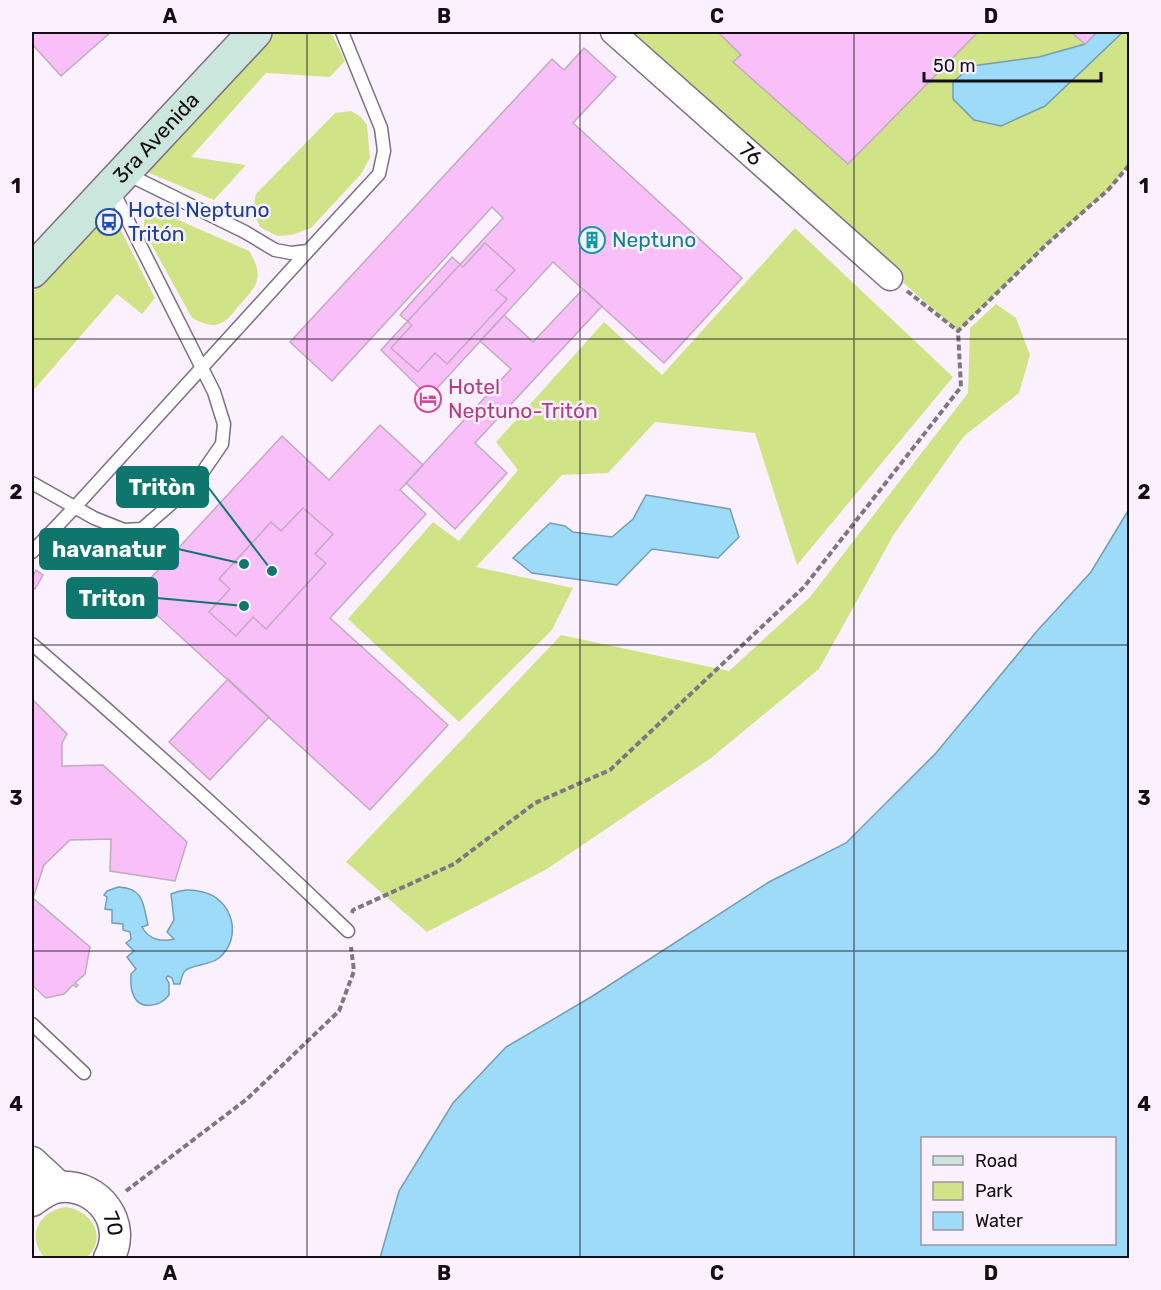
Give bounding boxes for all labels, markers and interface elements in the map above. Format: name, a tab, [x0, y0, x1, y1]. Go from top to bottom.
text: A	[163, 4, 178, 28]
text: B	[437, 4, 451, 28]
text: C	[710, 4, 724, 28]
text: D	[984, 4, 998, 28]
scale bar	[924, 45, 1101, 83]
text: 50 m	[933, 55, 976, 77]
street label: 3ra Avenida	[107, 87, 204, 188]
street label: 76	[734, 137, 768, 171]
text: 1	[11, 174, 21, 198]
text: 1	[1139, 174, 1149, 198]
place label: Hotel Neptuno Tritón	[128, 197, 270, 246]
bus stop icon: Hotel Neptuno Tritón	[94, 207, 124, 237]
building icon: Neptuno	[577, 225, 607, 255]
place label: Neptuno	[612, 227, 696, 252]
place label: Hotel Neptuno-Tritón	[448, 374, 598, 423]
hotel icon: Hotel Neptuno-Tritón	[413, 384, 443, 414]
callout: Tritòn	[117, 467, 208, 507]
text: Tritòn	[129, 474, 195, 501]
text: 2	[10, 480, 23, 504]
text: 2	[1138, 480, 1151, 504]
callout: havanatur	[40, 529, 178, 569]
text: havanatur	[52, 536, 166, 563]
callout: Triton	[67, 578, 157, 618]
text: Triton	[79, 585, 145, 612]
text: 3	[9, 786, 23, 810]
text: 3	[1137, 786, 1151, 810]
text: 4	[9, 1092, 23, 1116]
text: 4	[1137, 1092, 1151, 1116]
legend	[921, 1137, 1116, 1245]
text: Road	[975, 1150, 1018, 1172]
text: Park	[975, 1180, 1013, 1202]
street label: 70	[98, 1208, 128, 1238]
text: Water	[975, 1210, 1023, 1232]
text: A	[163, 1261, 178, 1285]
text: B	[437, 1261, 451, 1285]
text: C	[710, 1261, 724, 1285]
text: D	[984, 1261, 998, 1285]

